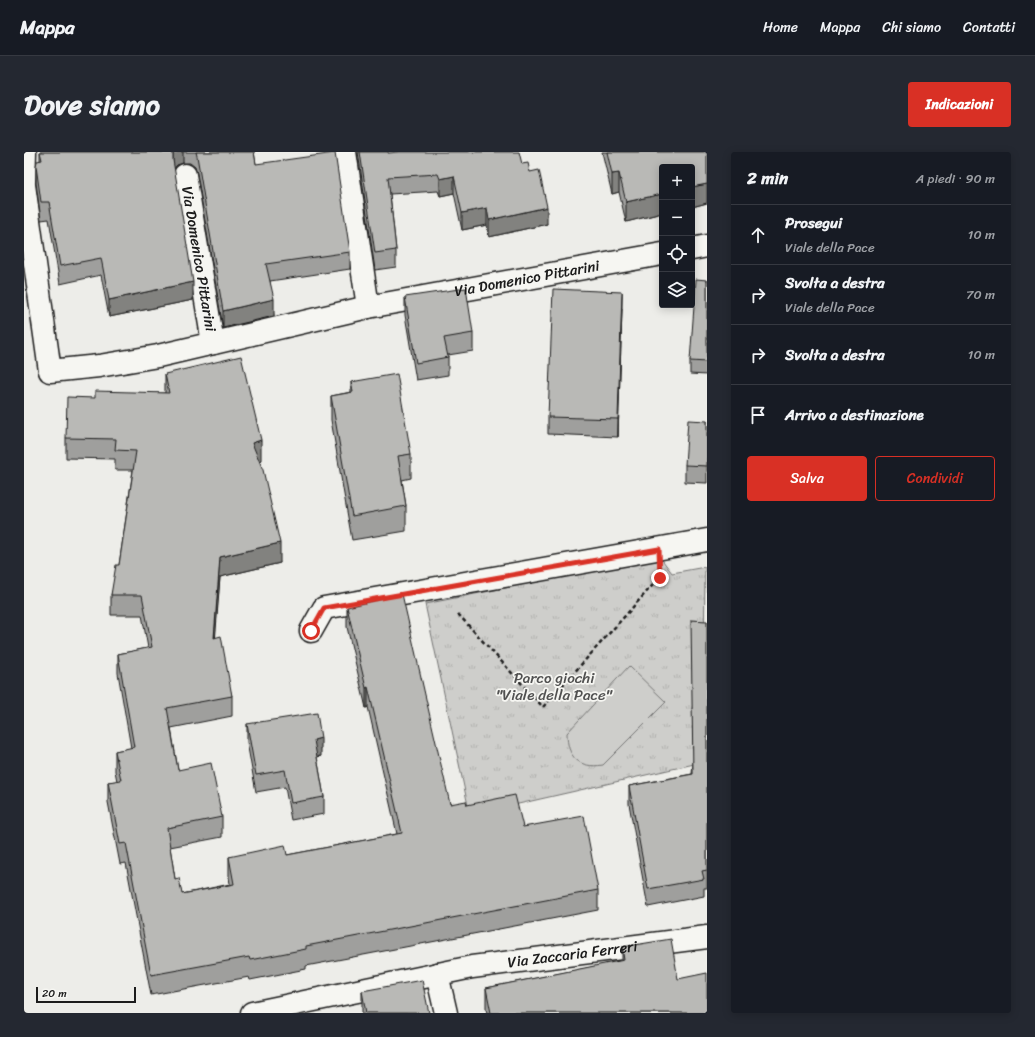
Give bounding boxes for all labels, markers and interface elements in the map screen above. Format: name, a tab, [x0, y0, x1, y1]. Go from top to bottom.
text: Mappa	[20, 11, 75, 44]
text: Home	[763, 15, 798, 40]
text: Mappa	[820, 15, 860, 40]
text: Chi siamo	[882, 15, 941, 40]
text: Contatti	[963, 15, 1015, 40]
text: Dove siamo	[24, 80, 160, 129]
button: Indicazioni	[908, 82, 1011, 127]
text: 2 min	[747, 163, 788, 193]
map controls	[659, 164, 695, 308]
button: +	[659, 164, 695, 200]
text: A piedi · 90 m	[916, 167, 995, 190]
street label: Via Domenico Pittarini	[174, 184, 224, 334]
button: −	[659, 200, 695, 236]
text: Prosegui	[785, 210, 842, 236]
text: 10 m	[968, 223, 995, 246]
icon: ahead	[747, 224, 769, 246]
button: locate	[659, 236, 695, 272]
text: Viale della Pace	[785, 236, 875, 259]
street label: Via Domenico Pittarini	[452, 252, 602, 304]
text: Svolta a destra	[785, 270, 884, 296]
button: layers	[659, 272, 695, 308]
text: 70 m	[966, 283, 995, 306]
icon: right	[747, 284, 769, 306]
text: Viale della Pace	[785, 296, 875, 319]
text: Svolta a destra	[785, 342, 884, 368]
text: 10 m	[968, 343, 995, 366]
icon: right	[747, 344, 769, 366]
text: Arrivo a destinazione	[785, 402, 924, 428]
icon: arrive	[747, 404, 769, 426]
button: Salva	[747, 456, 867, 501]
button: Condividi	[875, 456, 995, 501]
route end	[651, 569, 669, 587]
route start	[302, 622, 320, 640]
park label: Parco giochi "Viale della Pace"	[496, 665, 613, 708]
street label: Via Zaccaria Ferreri	[506, 933, 640, 975]
text: 20 m	[42, 984, 67, 1003]
scale bar	[36, 985, 136, 1004]

